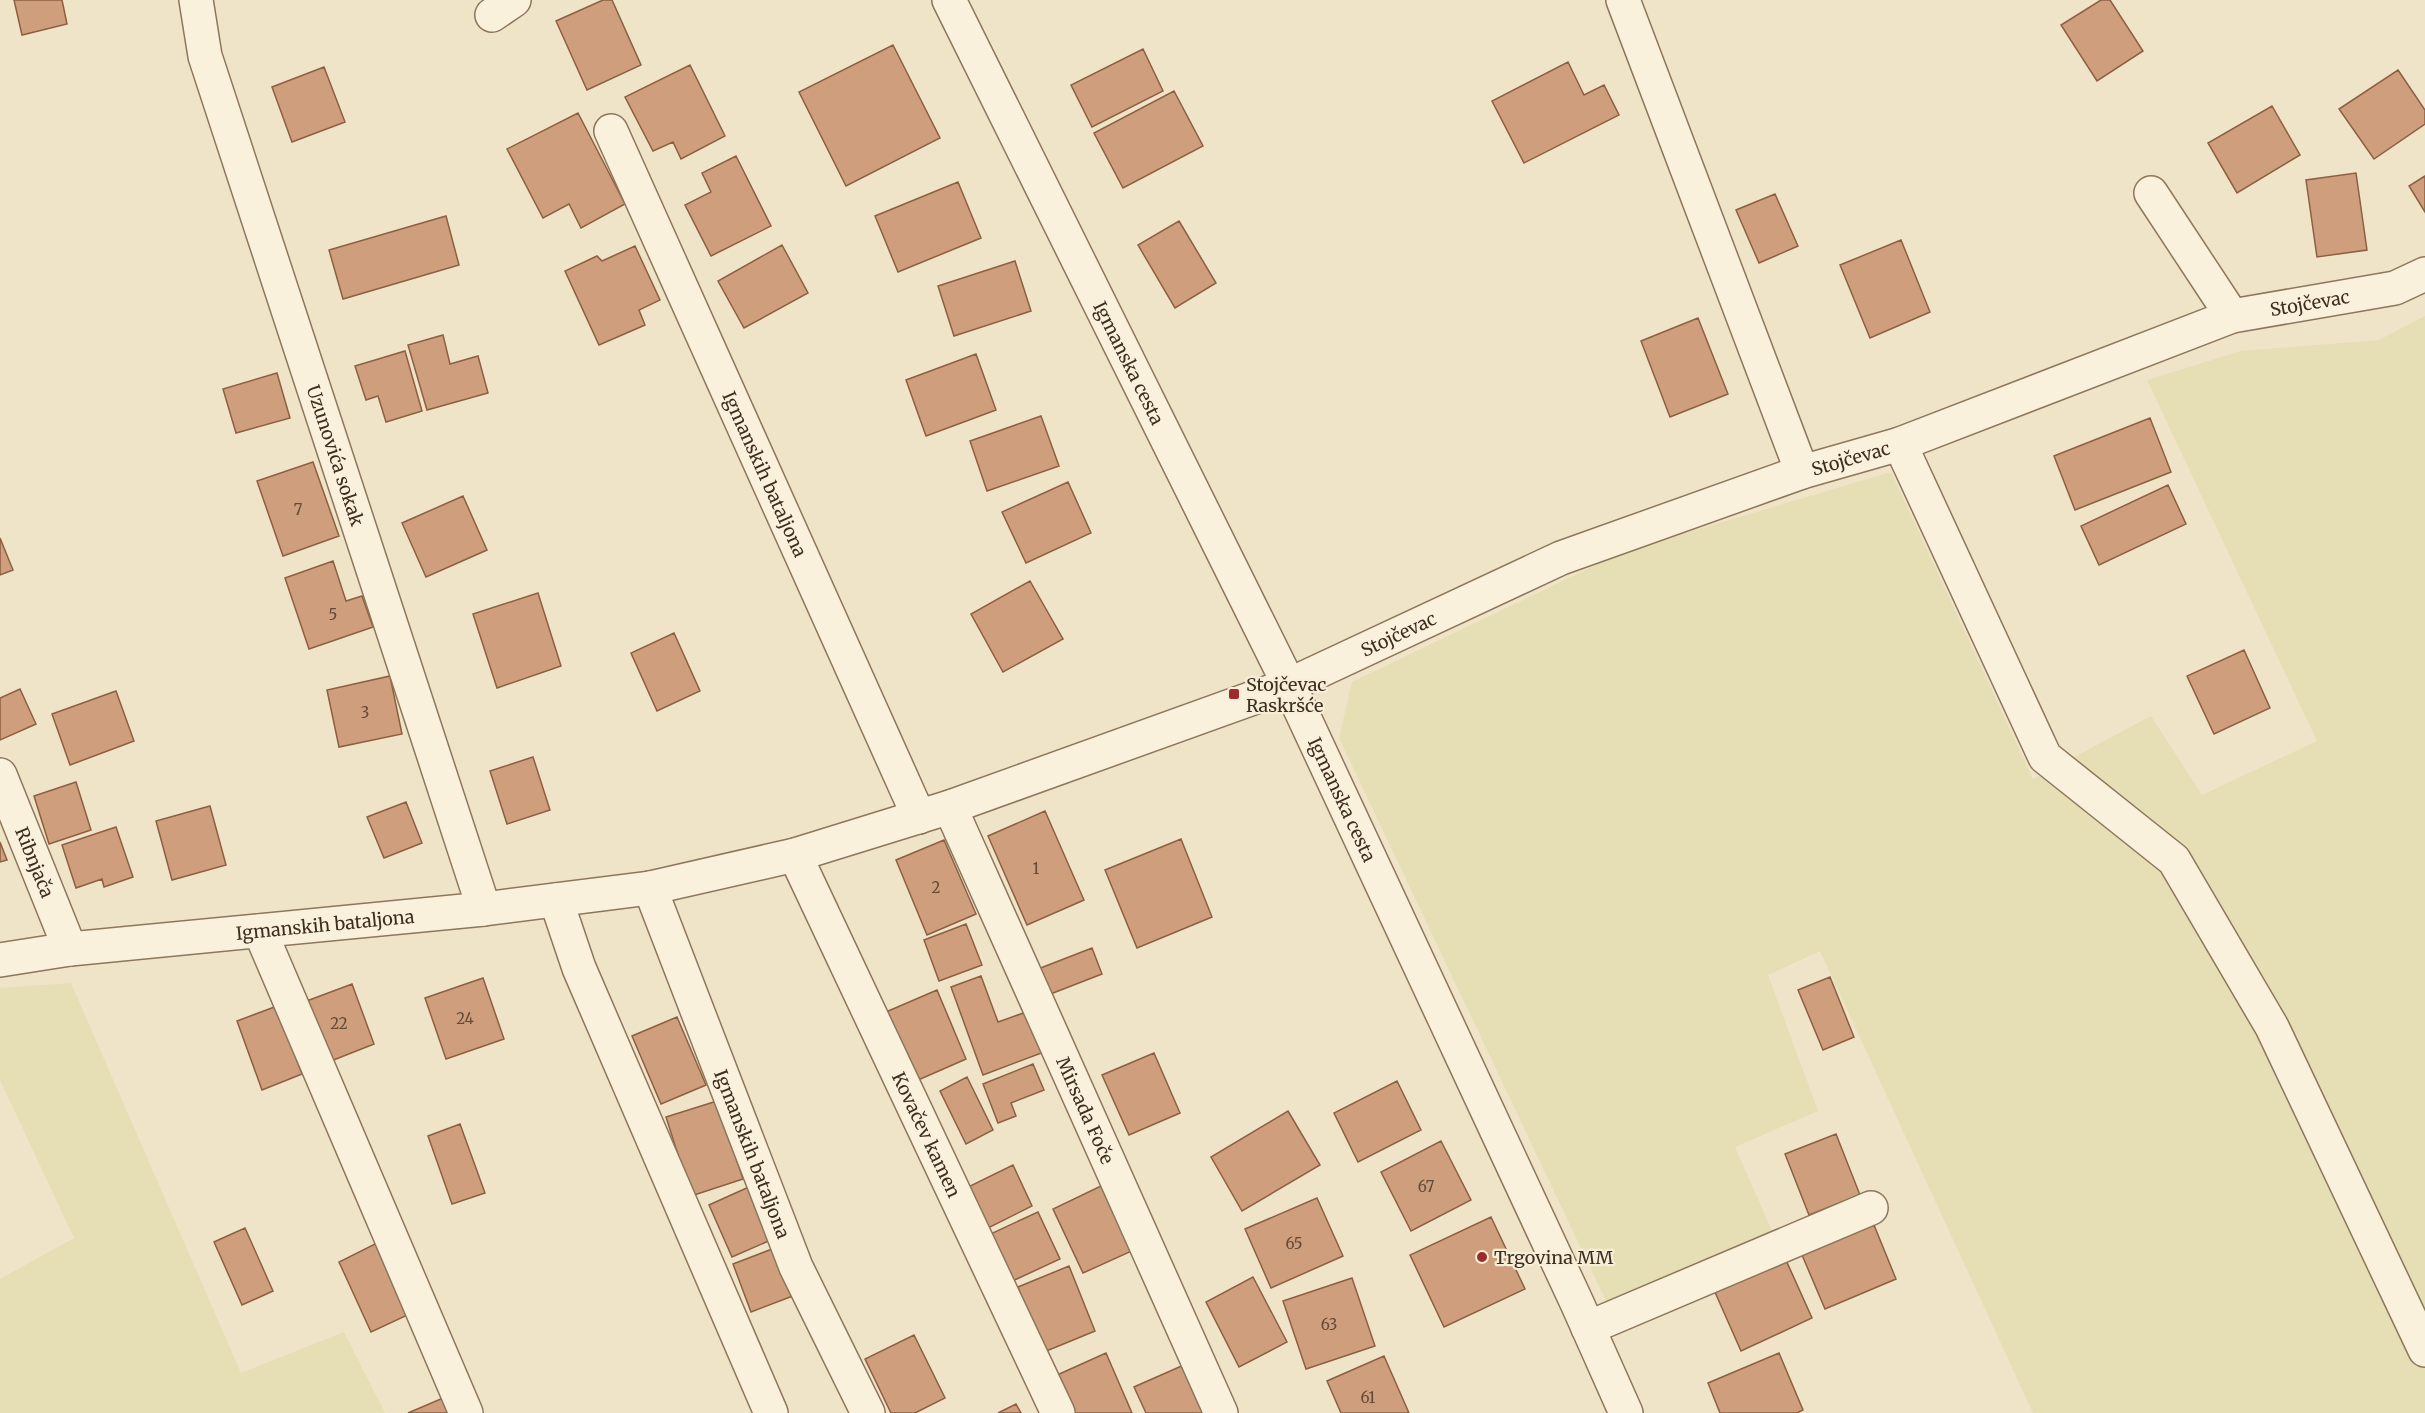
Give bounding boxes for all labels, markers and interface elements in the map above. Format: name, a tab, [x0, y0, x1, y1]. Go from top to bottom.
street label: Stojčevac	[2268, 285, 2351, 321]
street label: Igmanska cesta	[1089, 297, 1170, 429]
street label: Uzunovića sokak	[302, 382, 370, 529]
street label: Igmanskih bataljona	[718, 388, 812, 561]
street label: Stojčevac	[1809, 436, 1892, 480]
house number: 7	[294, 500, 303, 519]
house number: 5	[329, 605, 337, 624]
street label: Stojčevac	[1357, 607, 1440, 661]
place label: Stojčevac Raskršće	[1246, 673, 1326, 717]
marker: Stojčevac Raskršće	[1227, 687, 1241, 701]
house number: 3	[361, 703, 369, 722]
street label: Igmanska cesta	[1303, 733, 1381, 866]
street label: Ribnjača	[11, 823, 60, 901]
house number: 1	[1033, 859, 1040, 878]
house number: 2	[932, 878, 941, 897]
street label: Igmanskih bataljona	[235, 904, 416, 944]
house number: 24	[456, 1009, 474, 1028]
house number: 22	[330, 1014, 348, 1033]
street label: Mirsada Foče	[1052, 1053, 1120, 1167]
street label: Igmanskih bataljona	[710, 1066, 796, 1242]
street label: Kovačev kamen	[887, 1068, 966, 1201]
house number: 67	[1418, 1177, 1435, 1196]
house number: 65	[1285, 1234, 1303, 1253]
place label: Trgovina MM	[1494, 1246, 1613, 1269]
marker: Trgovina MM	[1475, 1250, 1489, 1264]
house number: 63	[1321, 1315, 1337, 1334]
house number: 61	[1361, 1388, 1376, 1407]

